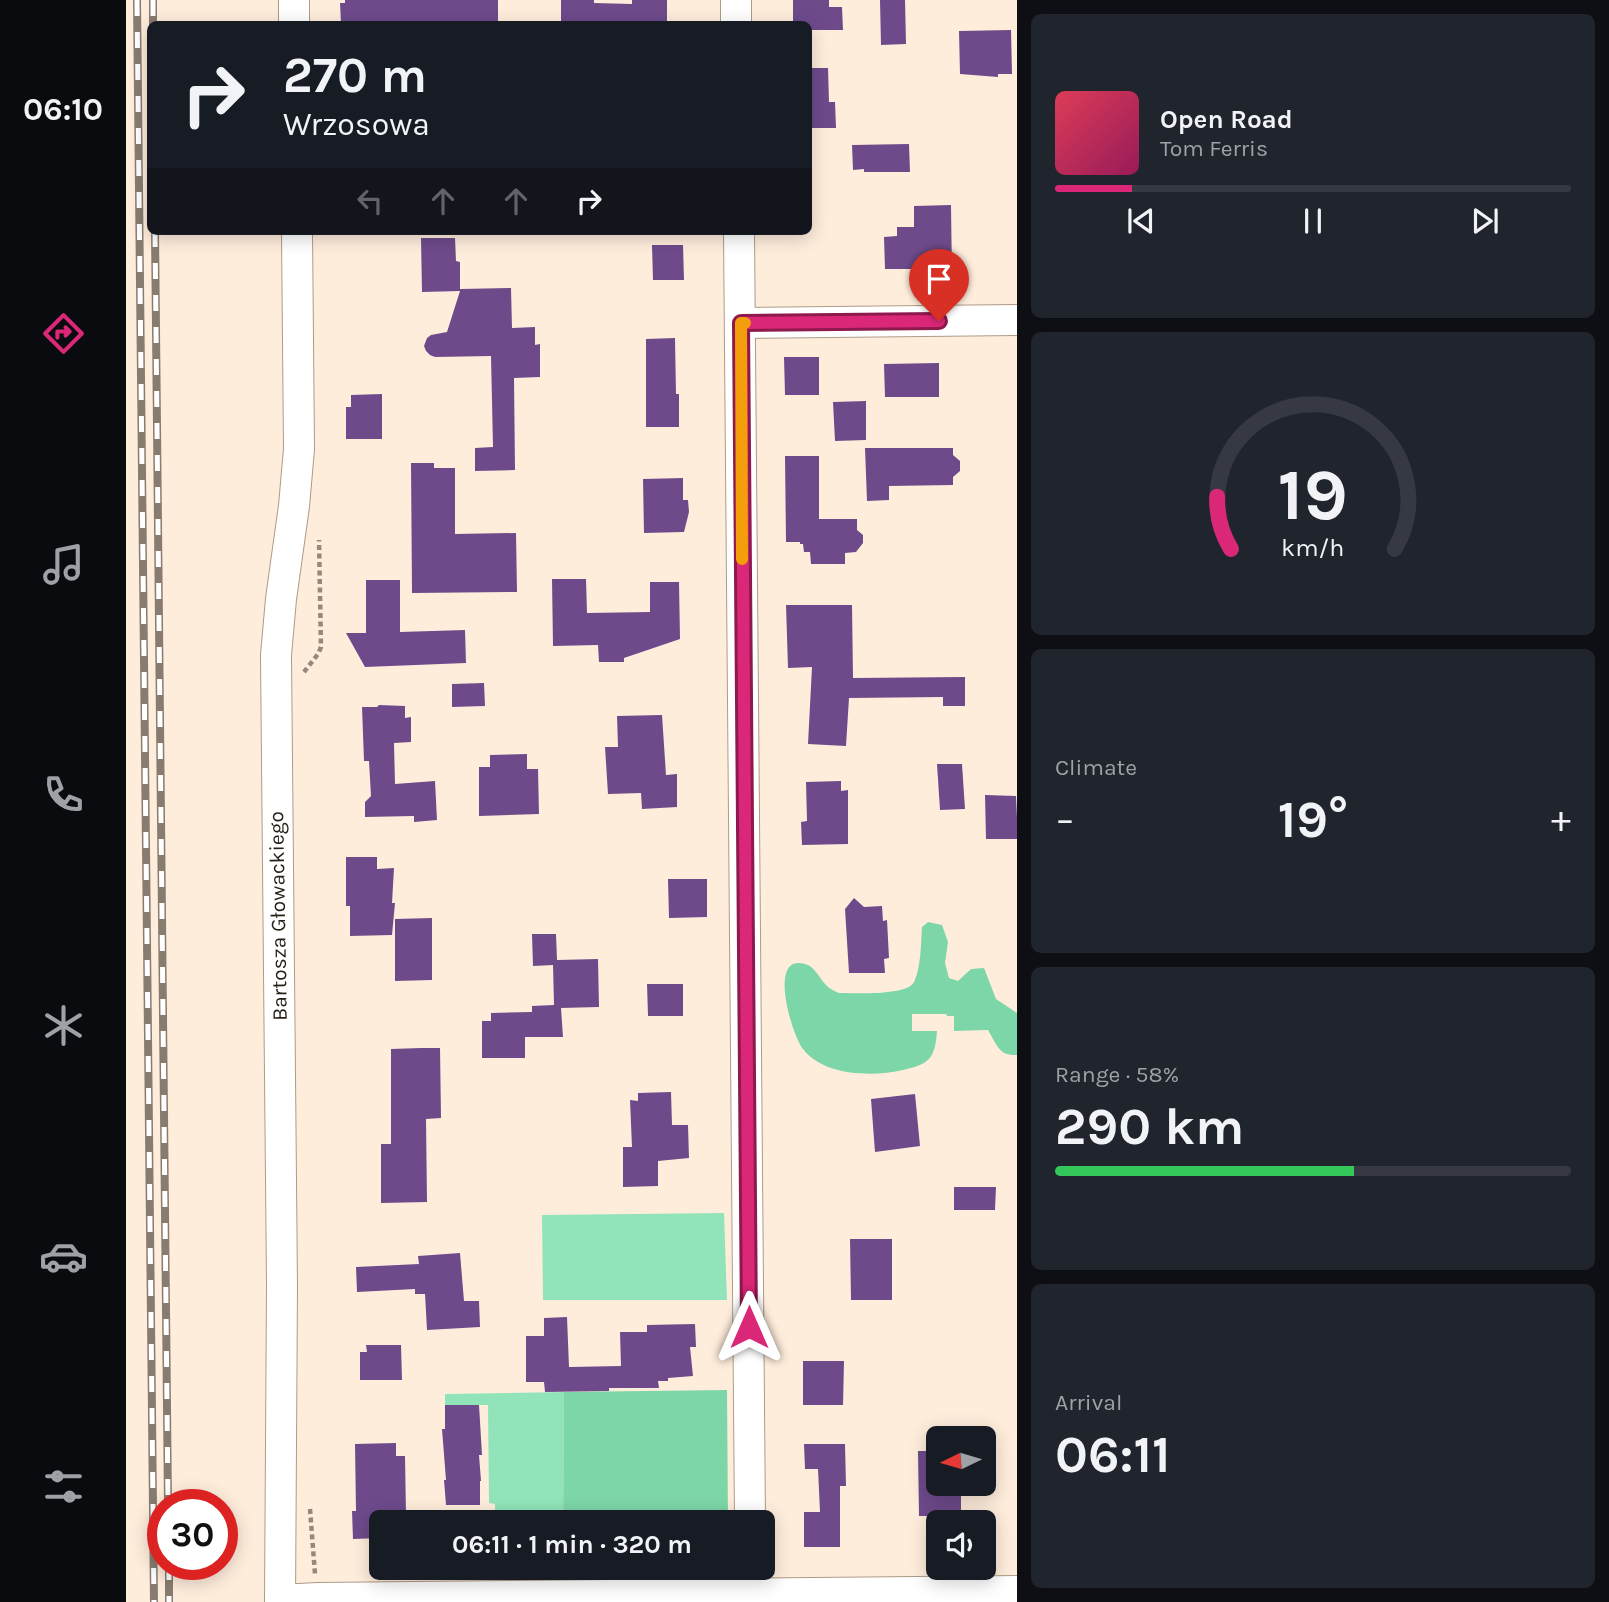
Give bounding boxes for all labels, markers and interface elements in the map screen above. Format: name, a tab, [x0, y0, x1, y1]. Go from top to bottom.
text: 270 m	[283, 47, 427, 104]
icon: right	[168, 49, 259, 140]
text: 06:10	[23, 91, 103, 128]
text: Open Road	[1160, 104, 1293, 135]
text: Wrzosowa	[283, 106, 430, 143]
text: Tom Ferris	[1160, 135, 1268, 162]
icon: left	[351, 182, 389, 220]
icon: ahead	[424, 182, 462, 220]
icon: ahead	[497, 182, 535, 220]
icon: right	[570, 182, 608, 220]
icon: previous	[1122, 202, 1160, 240]
icon: pause	[1294, 202, 1332, 240]
icon: next	[1466, 202, 1504, 240]
pin	[909, 249, 969, 321]
icon: arrive	[920, 260, 958, 298]
icon: directions	[39, 309, 88, 358]
text: 19	[1278, 453, 1348, 538]
text: km/h	[1281, 533, 1345, 562]
icon: music	[39, 540, 88, 589]
text: Climate	[1055, 754, 1137, 781]
icon: phone	[39, 770, 88, 819]
text: 19°	[1278, 789, 1348, 850]
text: −	[1055, 797, 1075, 842]
text: +	[1551, 797, 1571, 842]
street label: Bartosza Głowackiego	[264, 811, 292, 1021]
icon: climate	[39, 1001, 88, 1050]
text: Range · 58%	[1055, 1061, 1179, 1088]
text: 290 km	[1055, 1096, 1244, 1157]
icon: car	[39, 1232, 88, 1281]
position arrow	[712, 1290, 786, 1364]
text: Arrival	[1055, 1389, 1122, 1416]
text: 06:11	[1055, 1424, 1171, 1485]
north arrow	[926, 1426, 996, 1496]
map controls	[926, 1426, 996, 1580]
icon: filters	[39, 1462, 88, 1511]
speed limit sign: 30	[147, 1489, 238, 1580]
button: sound	[926, 1510, 996, 1580]
text: 06:11 · 1 min · 320 m	[452, 1529, 692, 1560]

